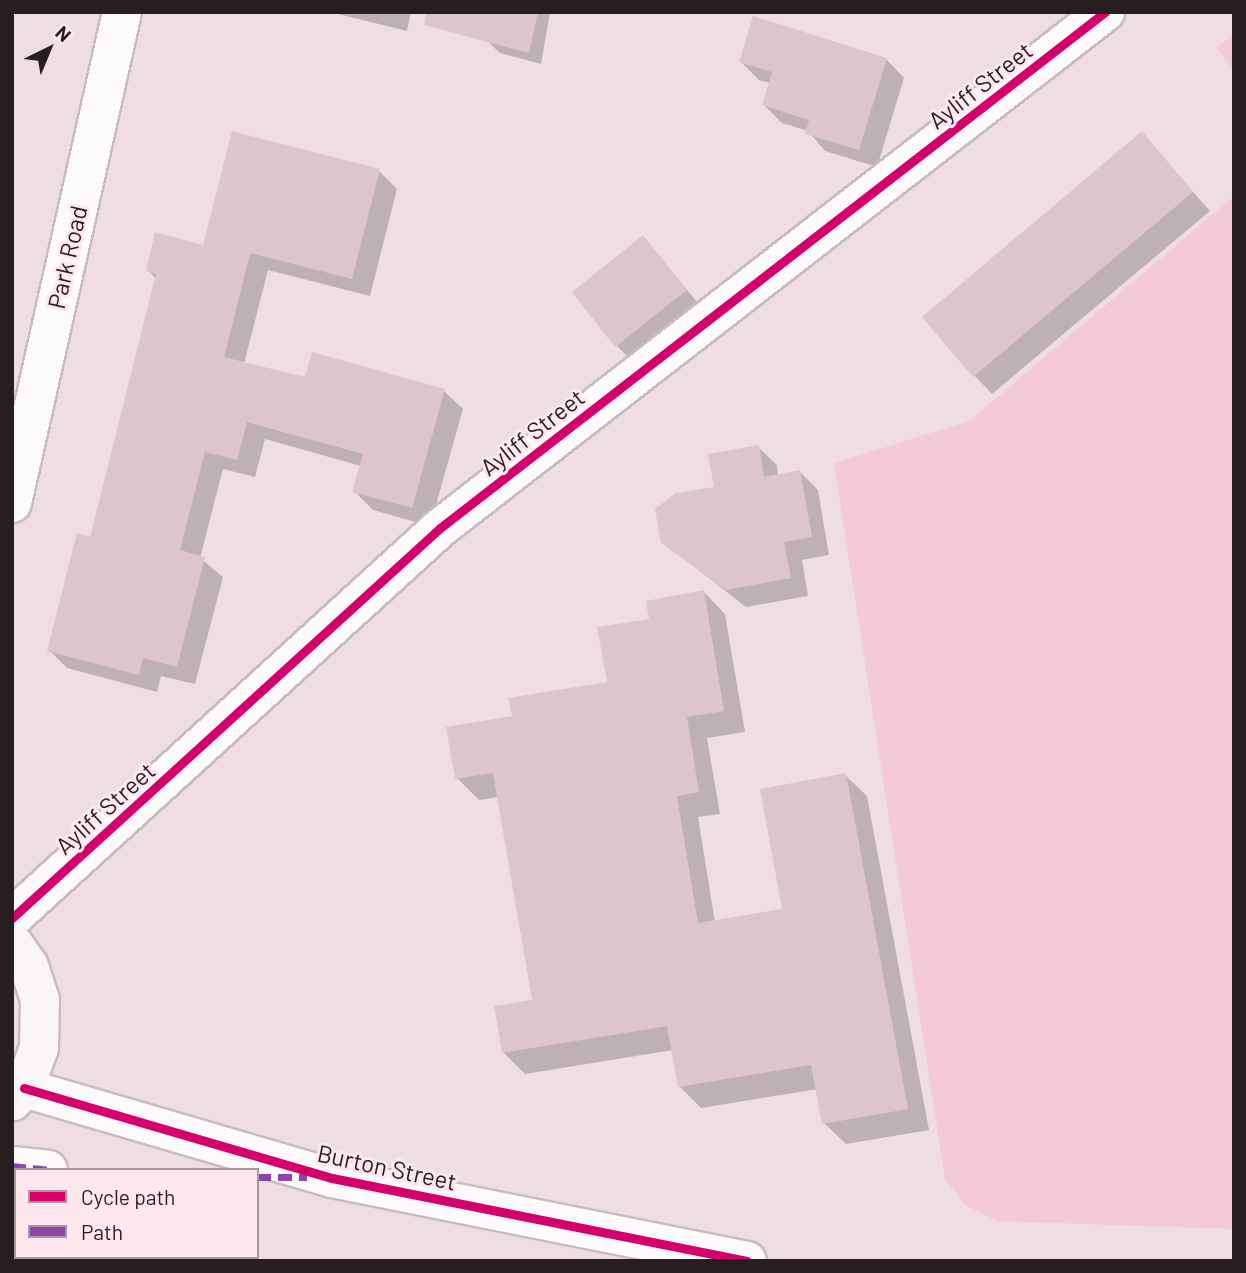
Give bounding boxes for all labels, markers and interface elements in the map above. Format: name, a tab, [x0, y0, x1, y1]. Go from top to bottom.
north arrow	[14, 14, 84, 84]
text: N	[51, 21, 76, 46]
street label: Ayliff Street	[922, 35, 1038, 135]
street label: Park Road	[41, 203, 93, 311]
street label: Ayliff Street	[474, 382, 590, 482]
street label: Ayliff Street	[49, 756, 161, 860]
street label: Burton Street	[315, 1138, 459, 1196]
legend	[14, 1168, 259, 1259]
text: Cycle path	[81, 1184, 175, 1209]
text: Path	[81, 1219, 123, 1244]

